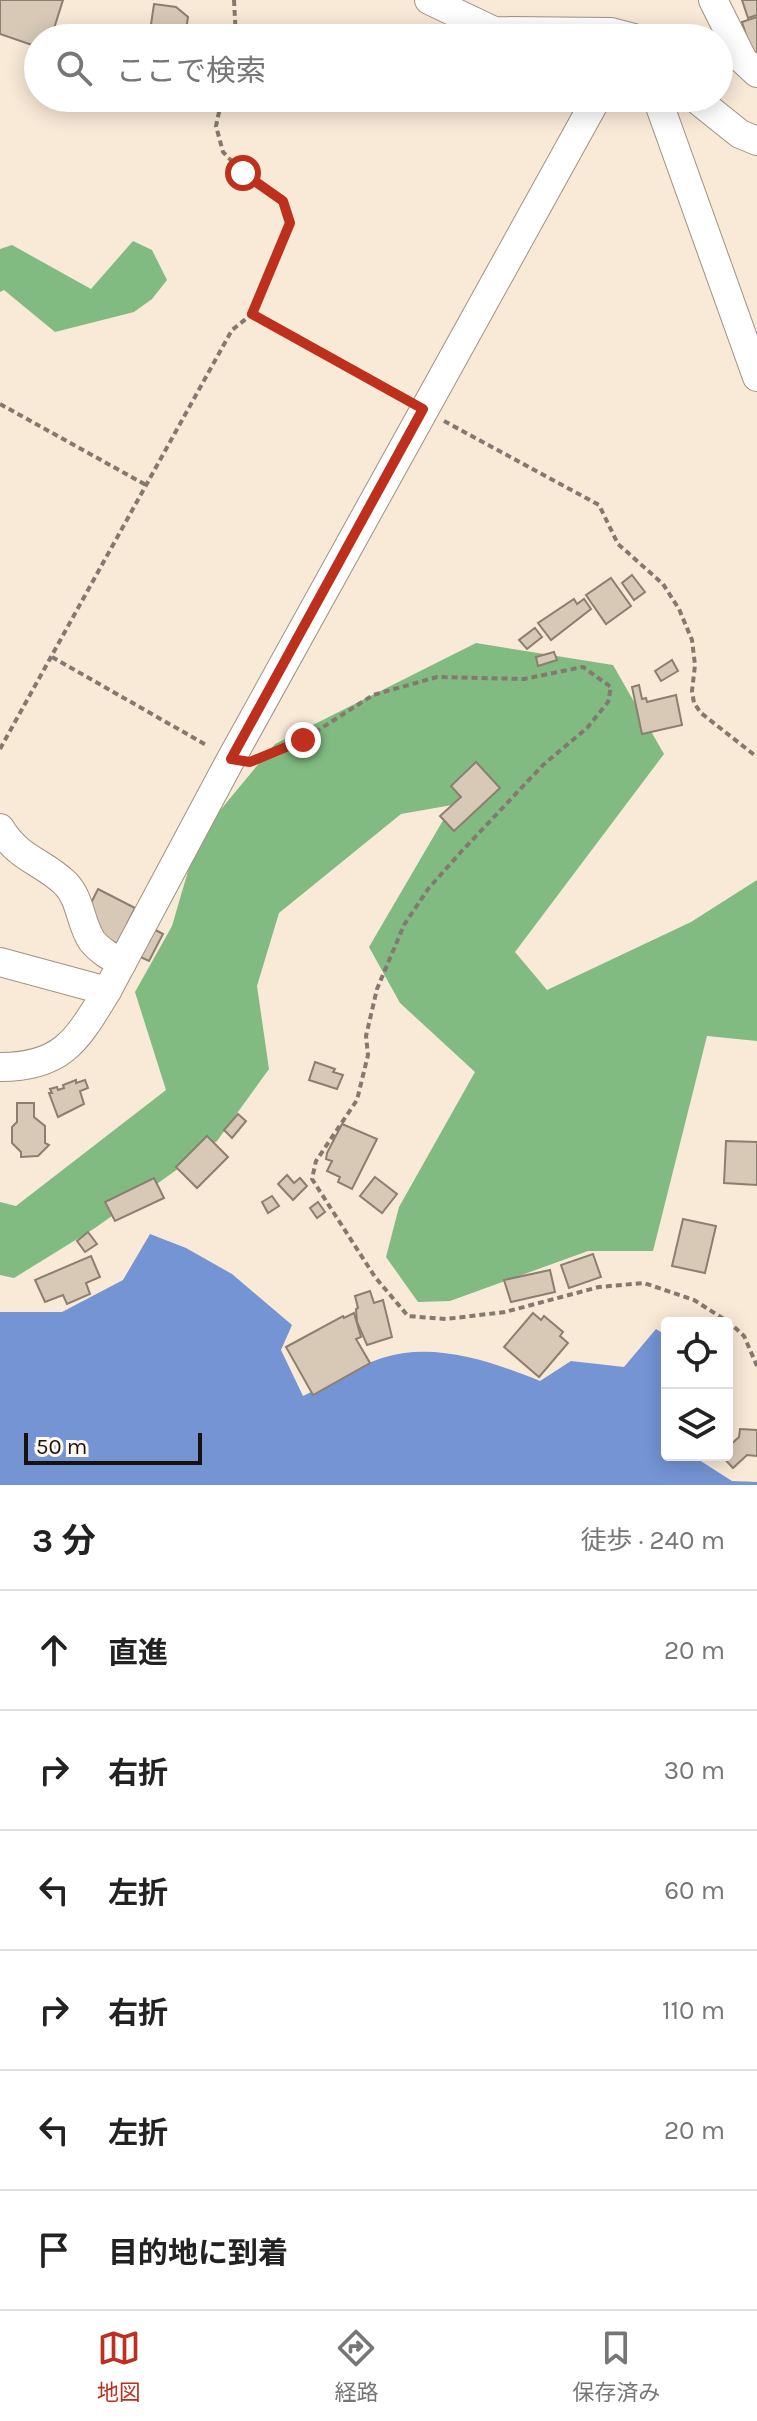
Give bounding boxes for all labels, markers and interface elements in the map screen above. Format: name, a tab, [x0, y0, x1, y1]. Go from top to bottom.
search box	[24, 24, 733, 112]
icon: search	[52, 46, 96, 90]
text: ここで検索	[116, 53, 266, 89]
route start	[225, 155, 261, 191]
route end	[285, 722, 321, 758]
map controls	[661, 1317, 733, 1461]
button: locate	[661, 1317, 733, 1389]
button: layers	[661, 1389, 733, 1461]
scale bar	[24, 1429, 202, 1465]
text: 50 m	[36, 1434, 87, 1460]
text: 3 分	[32, 1521, 96, 1561]
text: 徒歩 · 240 m	[580, 1525, 725, 1556]
icon: ahead	[32, 1628, 76, 1672]
text: 直進	[108, 1635, 168, 1671]
text: 20 m	[664, 1635, 725, 1666]
icon: right	[32, 1748, 76, 1792]
text: 右折	[108, 1755, 168, 1791]
text: 30 m	[664, 1755, 725, 1786]
icon: left	[32, 1868, 76, 1912]
text: 左折	[108, 1875, 168, 1911]
text: 60 m	[664, 1875, 725, 1906]
icon: right	[32, 1988, 76, 2032]
text: 右折	[108, 1995, 168, 2031]
text: 110 m	[662, 1995, 725, 2026]
icon: left	[32, 2108, 76, 2152]
text: 左折	[108, 2115, 168, 2151]
text: 20 m	[664, 2115, 725, 2146]
icon: arrive	[32, 2228, 76, 2272]
text: 目的地に到着	[108, 2235, 288, 2271]
tab: 地図	[97, 2326, 141, 2406]
tab: 経路	[334, 2326, 378, 2406]
tab: 保存済み	[572, 2326, 660, 2406]

